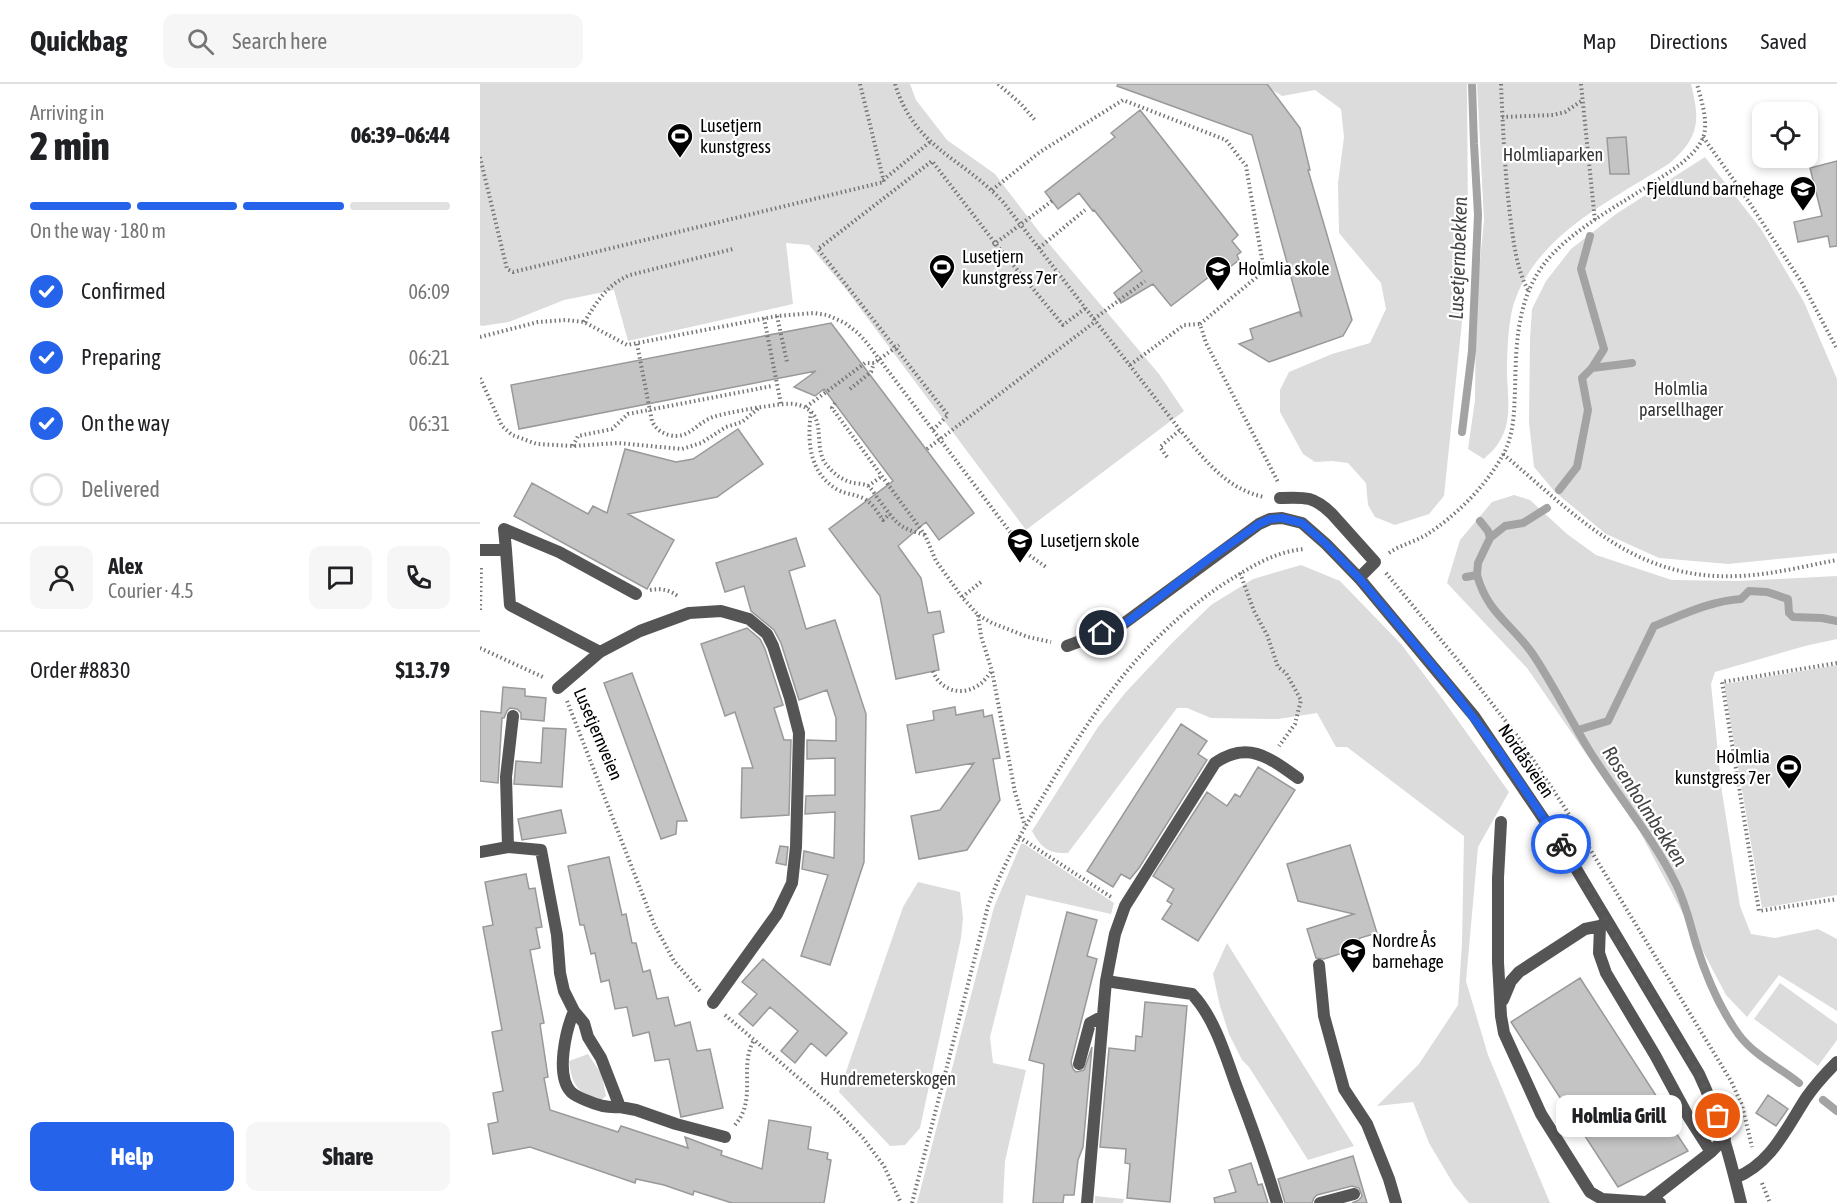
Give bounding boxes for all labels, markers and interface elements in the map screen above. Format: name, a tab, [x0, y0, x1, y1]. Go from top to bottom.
search box	[163, 14, 583, 68]
text: Quickbag	[30, 25, 127, 57]
icon: search	[184, 25, 217, 58]
text: Search here	[232, 28, 327, 54]
text: Map	[1582, 29, 1616, 53]
text: Directions	[1649, 29, 1728, 53]
text: Saved	[1761, 29, 1807, 53]
text: Arriving in	[30, 101, 104, 124]
map controls	[1752, 102, 1818, 168]
button: locate	[1752, 102, 1818, 168]
place label: Lusetjern kunstgress	[700, 115, 771, 157]
sports icon: Lusetjern kunstgress	[665, 121, 695, 159]
text: 06:39–06:44	[351, 122, 450, 148]
text: 2 min	[30, 124, 110, 168]
park label: Holmliaparken	[1503, 144, 1603, 165]
school or university icon: Fjeldlund barnehage	[1788, 174, 1818, 212]
place label: Fjeldlund barnehage	[1646, 178, 1784, 199]
water label: Lusetjernbekken	[1444, 196, 1471, 320]
text: On the way · 180 m	[30, 219, 166, 242]
place label: Lusetjern kunstgress 7er	[962, 246, 1058, 288]
sports icon: Lusetjern kunstgress 7er	[927, 252, 957, 290]
school or university icon: Holmlia skole	[1203, 254, 1233, 292]
place label: Holmlia skole	[1238, 258, 1330, 279]
icon: check	[30, 275, 63, 308]
text: Confirmed	[81, 278, 166, 304]
text: 06:09	[408, 280, 450, 303]
icon: check	[30, 341, 63, 374]
text: Preparing	[81, 344, 161, 370]
text: 06:21	[409, 346, 450, 369]
park label: Holmlia parsellhager	[1639, 378, 1724, 420]
icon: check	[30, 407, 63, 440]
text: On the way	[81, 410, 170, 436]
text: 06:31	[409, 412, 450, 435]
text: Delivered	[81, 476, 160, 502]
school or university icon: Lusetjern skole	[1005, 526, 1035, 564]
place label: Lusetjern skole	[1040, 530, 1139, 551]
button: person	[30, 546, 93, 609]
button: chat	[309, 546, 372, 609]
button: phone	[387, 546, 450, 609]
text: Alex	[108, 553, 143, 579]
text: Courier · 4.5	[108, 579, 194, 602]
pin	[1076, 607, 1127, 658]
icon: home	[1085, 616, 1118, 649]
text: Order #8830	[30, 657, 130, 683]
text: $13.79	[395, 657, 450, 683]
street label: Lusetjernveien	[570, 685, 627, 783]
street label: Nordåsveien	[1494, 720, 1559, 801]
water label: Rosenholmbekken	[1598, 741, 1693, 870]
place label: Holmlia kunstgress 7er	[1675, 746, 1771, 788]
sports icon: Holmlia kunstgress 7er	[1774, 752, 1804, 790]
courier	[1531, 814, 1591, 874]
icon: bike	[1545, 828, 1578, 861]
place label: Nordre Ås barnehage	[1372, 930, 1444, 972]
school or university icon: Nordre Ås barnehage	[1338, 936, 1368, 974]
park label: Hundremeterskogen	[820, 1068, 956, 1089]
pin	[1692, 1090, 1743, 1141]
callout: Holmlia Grill	[1556, 1095, 1682, 1137]
icon: bag	[1701, 1099, 1734, 1132]
text: Holmlia Grill	[1572, 1104, 1666, 1127]
button: Help	[30, 1122, 234, 1191]
button: Share	[246, 1122, 450, 1191]

